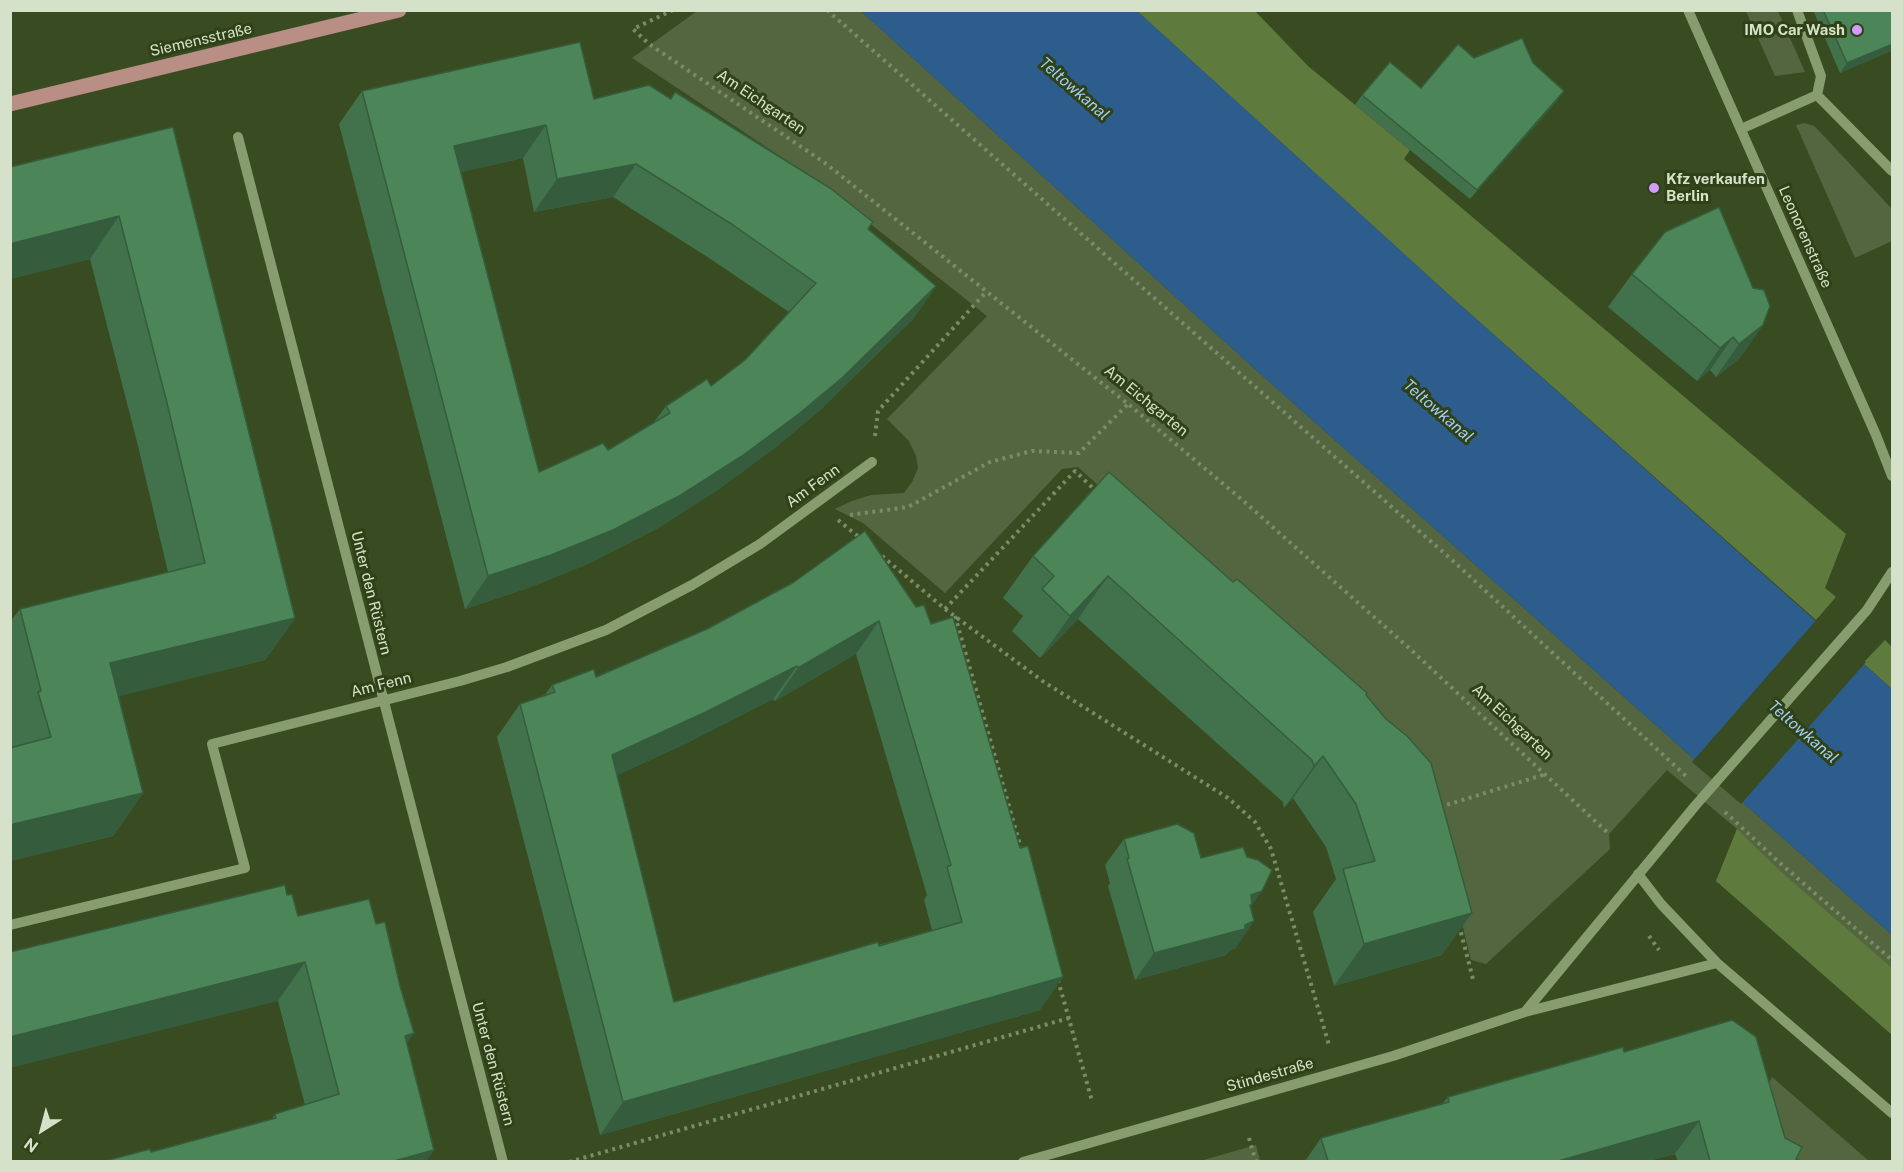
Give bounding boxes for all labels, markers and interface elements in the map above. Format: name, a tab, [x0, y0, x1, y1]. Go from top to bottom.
street label: Siemensstraße	[148, 19, 254, 61]
place label: IMO Car Wash	[1744, 21, 1845, 39]
marker: IMO Car Wash	[1850, 23, 1864, 37]
water label: Teltowkanal	[1035, 53, 1113, 125]
street label: Am Eichgarten	[713, 66, 809, 138]
place label: Kfz verkaufen Berlin	[1666, 170, 1765, 205]
marker: Kfz verkaufen Berlin	[1647, 181, 1661, 195]
street label: Leonorenstraße	[1774, 183, 1836, 291]
street label: Am Eichgarten	[1100, 362, 1192, 440]
water label: Teltowkanal	[1399, 375, 1477, 447]
street label: Am Fenn	[783, 461, 843, 511]
street label: Unter den Rüstern	[347, 529, 395, 657]
street label: Am Fenn	[349, 669, 413, 701]
street label: Am Eichgarten	[1468, 680, 1556, 764]
water label: Teltowkanal	[1764, 696, 1842, 768]
street label: Unter den Rüstern	[468, 1000, 518, 1128]
street label: Stindestraße	[1224, 1054, 1316, 1096]
north arrow	[12, 1100, 72, 1160]
text: N	[20, 1134, 42, 1156]

